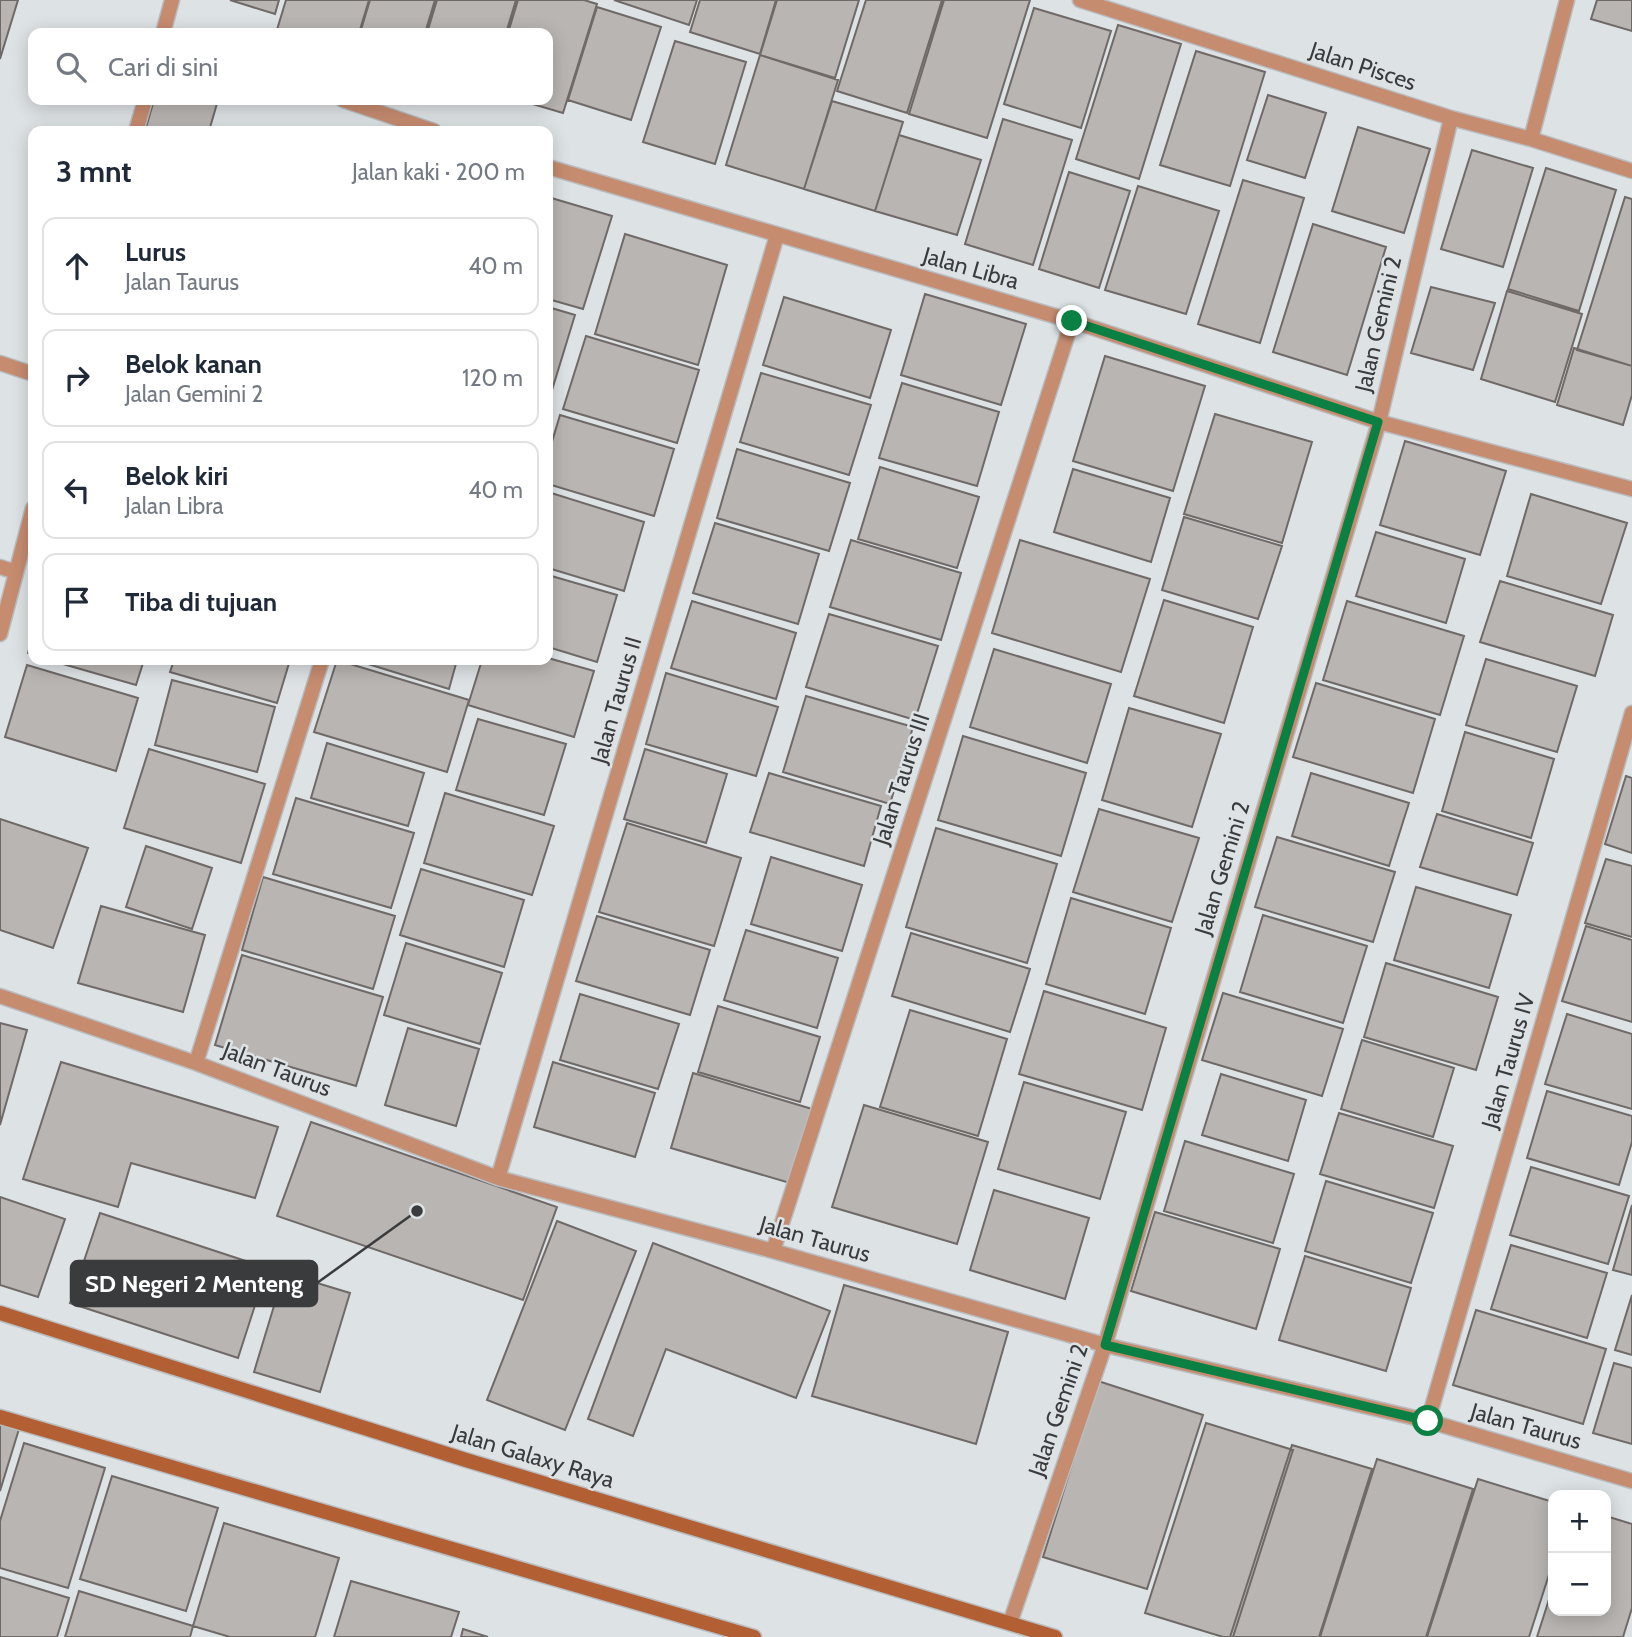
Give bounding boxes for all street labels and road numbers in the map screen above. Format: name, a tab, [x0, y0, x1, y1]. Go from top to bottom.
street label: Jalan Pisces	[1305, 35, 1420, 96]
street label: Jalan Libra	[919, 241, 1022, 295]
street label: Jalan Gemini 2	[1349, 253, 1407, 396]
street label: Jalan Taurus II	[584, 633, 647, 768]
street label: Jalan Taurus III	[866, 710, 935, 849]
street label: Jalan Gemini 2	[1188, 798, 1256, 939]
street label: Jalan Taurus IV	[1475, 990, 1541, 1133]
street label: Jalan Taurus	[218, 1035, 335, 1102]
street label: Jalan Taurus	[755, 1210, 874, 1268]
street label: Jalan Gemini 2	[1022, 1340, 1094, 1481]
street label: Jalan Taurus	[1466, 1397, 1585, 1455]
street label: Jalan Galaxy Raya	[447, 1418, 618, 1494]

